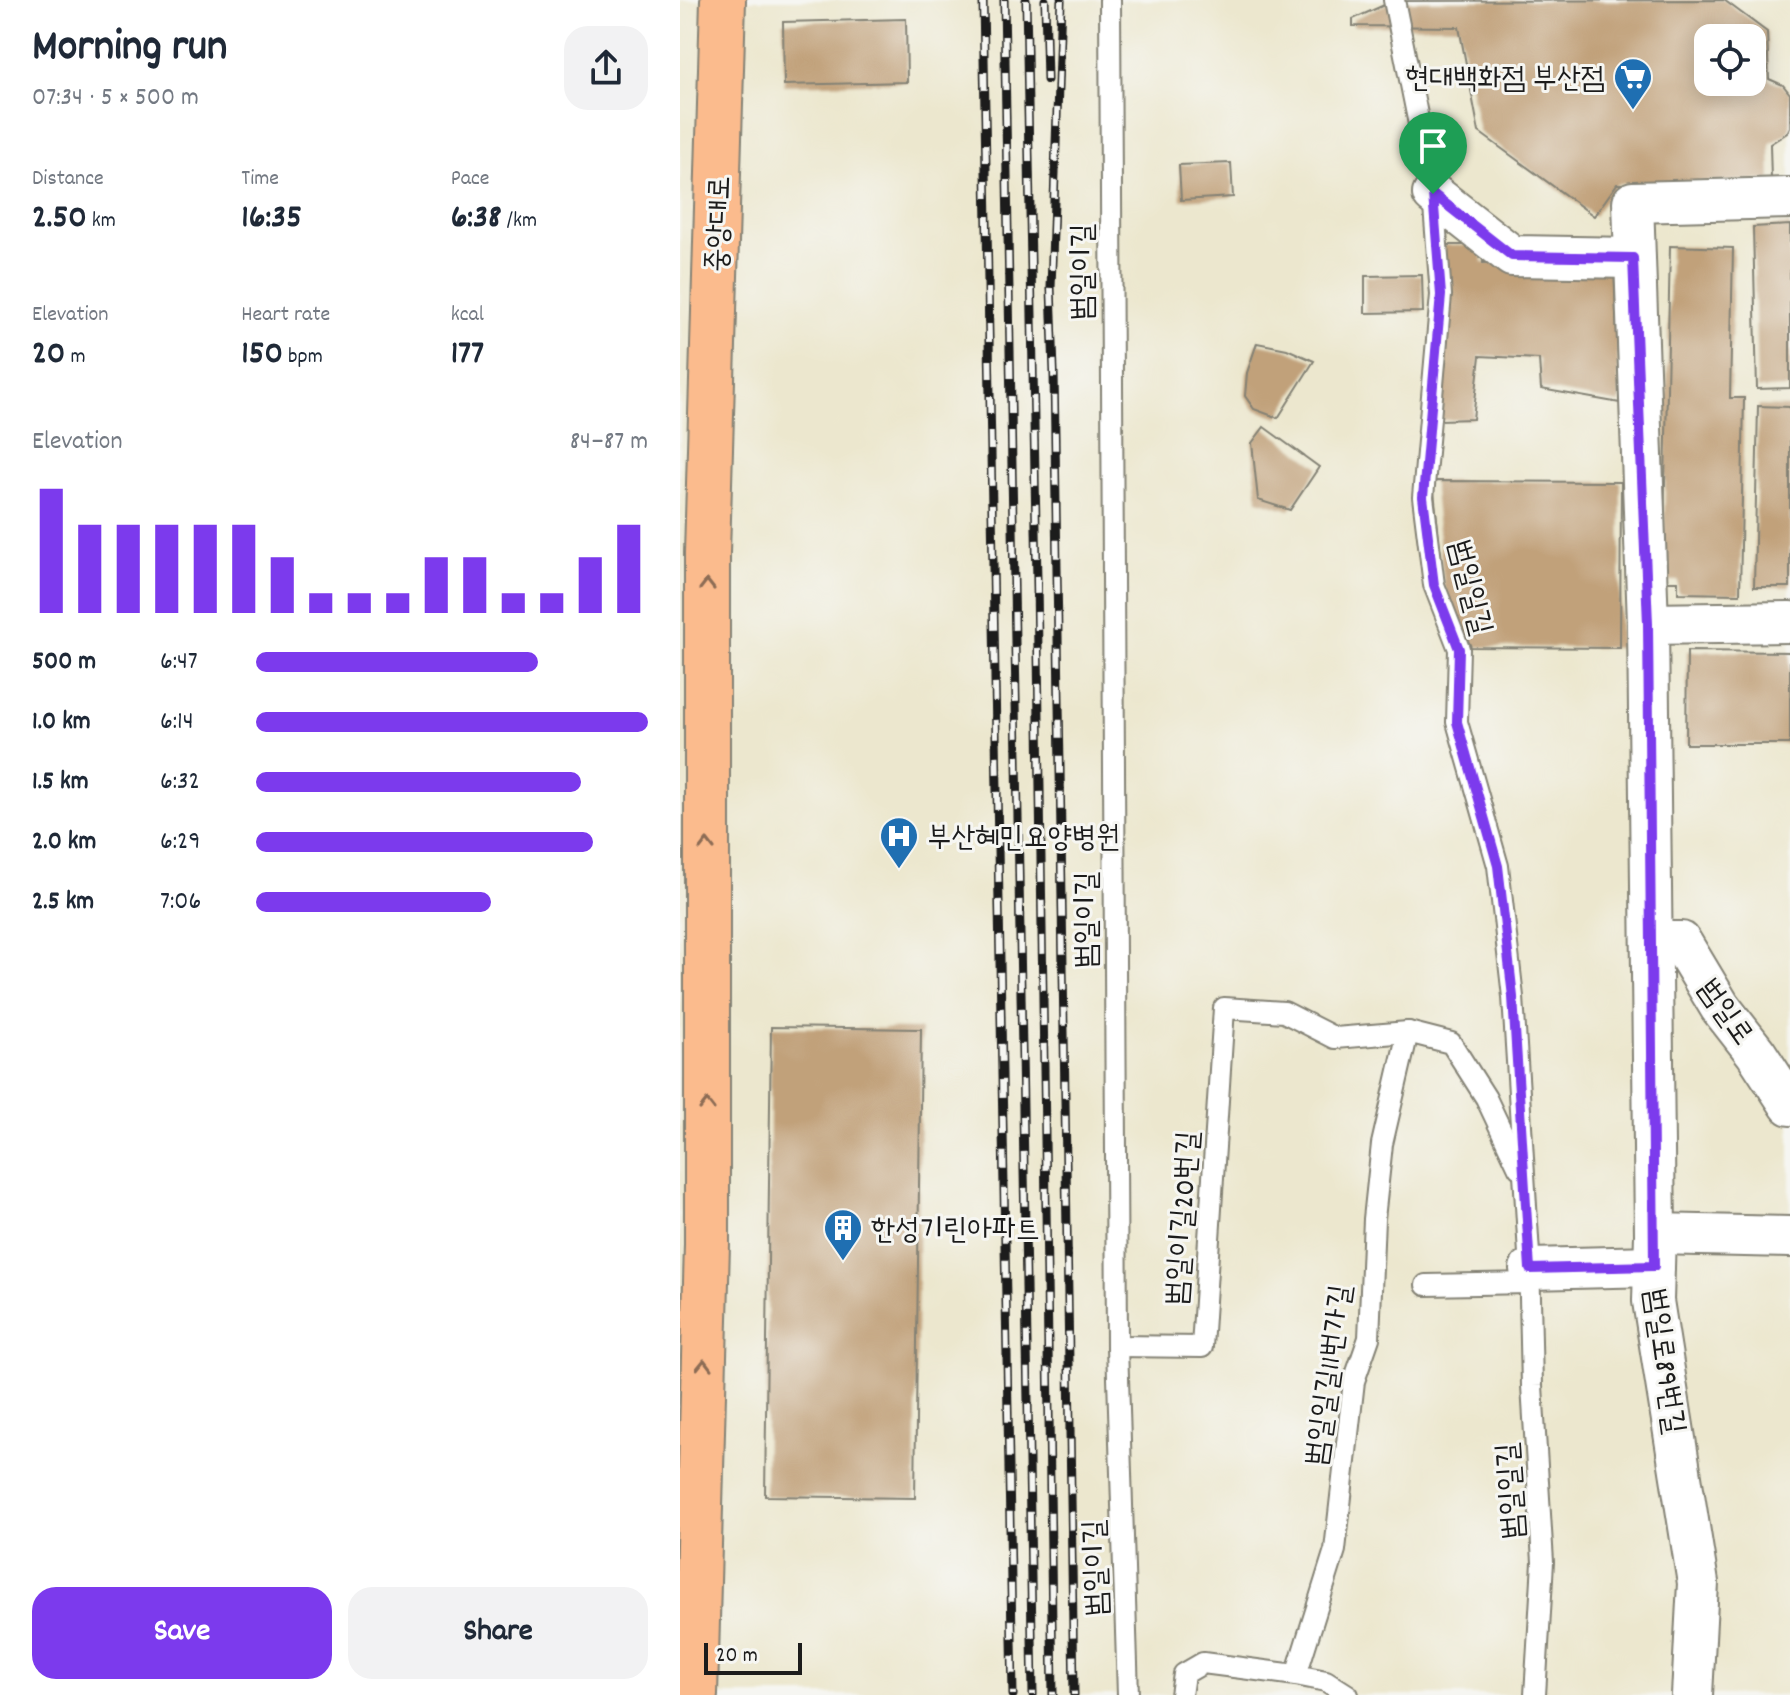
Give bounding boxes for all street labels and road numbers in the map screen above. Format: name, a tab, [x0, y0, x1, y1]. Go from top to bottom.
street label: 중앙대로	[698, 175, 745, 273]
street label: 범일이길	[1064, 224, 1107, 320]
street label: 범일일길	[1435, 536, 1500, 640]
street label: 범일이길	[1068, 872, 1111, 968]
street label: 범일로	[1685, 972, 1762, 1056]
street label: 범일이길20번길	[1158, 1130, 1213, 1307]
street label: 범일일길11번가길	[1297, 1282, 1365, 1469]
street label: 범일로89번길	[1630, 1286, 1693, 1437]
street label: 범일일길	[1489, 1441, 1538, 1540]
street label: 범일이길	[1075, 1519, 1122, 1617]

